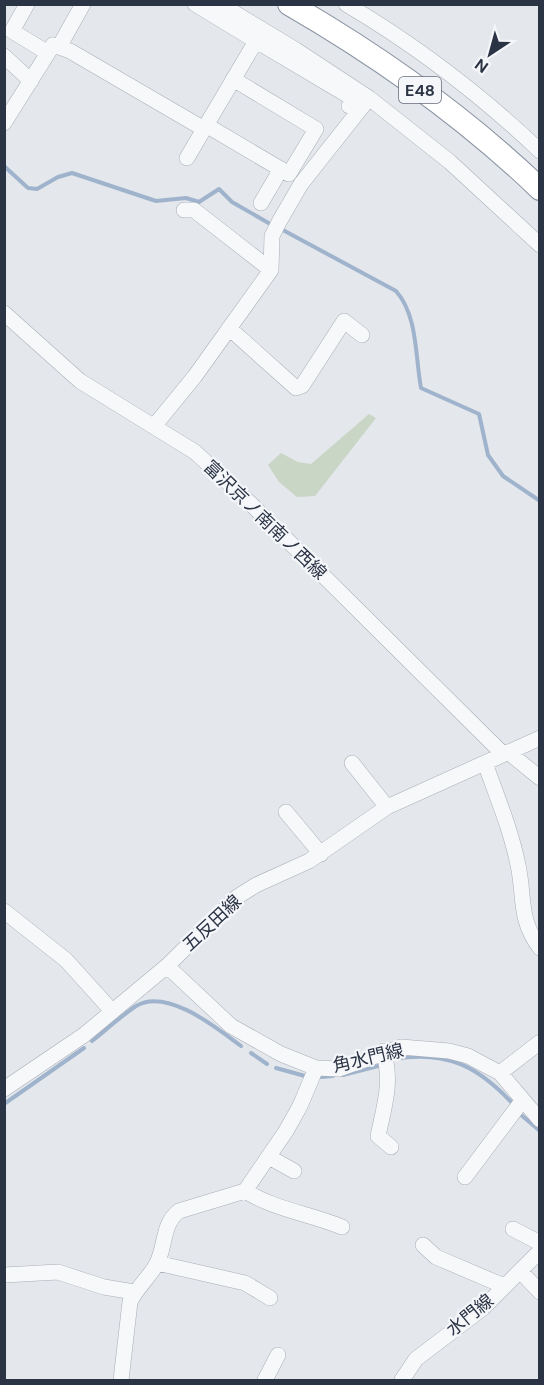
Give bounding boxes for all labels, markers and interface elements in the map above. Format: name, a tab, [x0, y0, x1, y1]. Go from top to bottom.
north arrow	[460, 24, 520, 84]
text: N	[471, 54, 492, 78]
road number: E48	[399, 77, 441, 103]
street label: 富沢京ノ南南ノ西線	[198, 455, 332, 585]
street label: 五反田線	[177, 890, 247, 956]
street label: 角水門線	[330, 1038, 406, 1078]
street label: 水門線	[441, 1289, 499, 1341]

